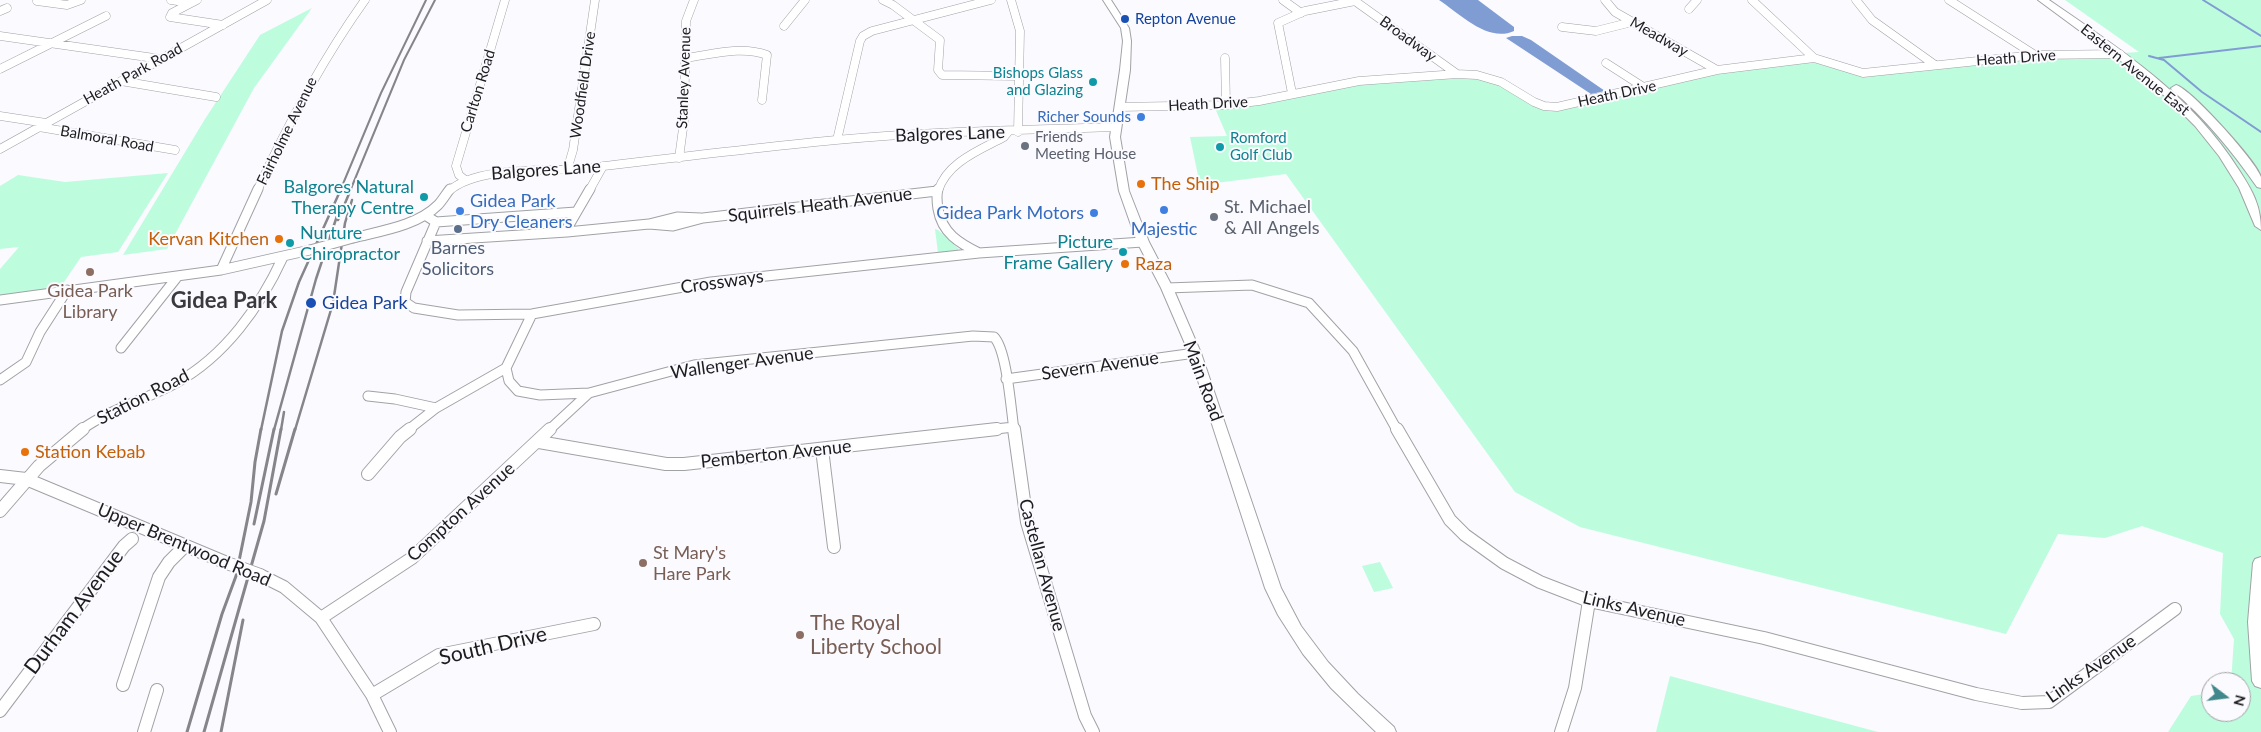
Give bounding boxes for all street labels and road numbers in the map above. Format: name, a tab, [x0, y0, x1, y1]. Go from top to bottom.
street label: Broadway	[1376, 12, 1440, 66]
street label: Meadway	[1627, 13, 1691, 61]
street label: Eastern Avenue East	[2077, 21, 2193, 119]
street label: Stanley Avenue	[673, 27, 695, 129]
street label: Woodfield Drive	[567, 30, 599, 140]
street label: Heath Park Road	[80, 39, 186, 109]
street label: Heath Drive	[1976, 46, 2056, 70]
street label: Carlton Road	[457, 47, 499, 135]
street label: Fairholme Avenue	[253, 74, 321, 188]
street label: Heath Drive	[1576, 77, 1658, 111]
street label: Heath Drive	[1168, 93, 1248, 115]
street label: Balgores Lane	[895, 121, 1005, 147]
street label: Balmoral Road	[59, 122, 155, 156]
street label: Balgores Lane	[490, 155, 602, 185]
street label: Squirrels Heath Avenue	[727, 183, 913, 227]
street label: Crossways	[679, 265, 765, 299]
street label: Main Road	[1178, 338, 1228, 424]
street label: Wallenger Avenue	[669, 342, 815, 384]
street label: Severn Avenue	[1040, 347, 1160, 385]
street label: Station Road	[93, 365, 193, 429]
street label: Pemberton Avenue	[699, 435, 853, 473]
street label: Compton Avenue	[403, 458, 519, 566]
street label: Castellan Avenue	[1014, 496, 1070, 634]
street label: Upper Brentwood Road	[94, 499, 274, 591]
street label: Durham Avenue	[19, 545, 129, 679]
street label: Links Avenue	[1581, 587, 1687, 631]
street label: South Drive	[437, 621, 549, 671]
street label: Links Avenue	[2042, 630, 2140, 708]

